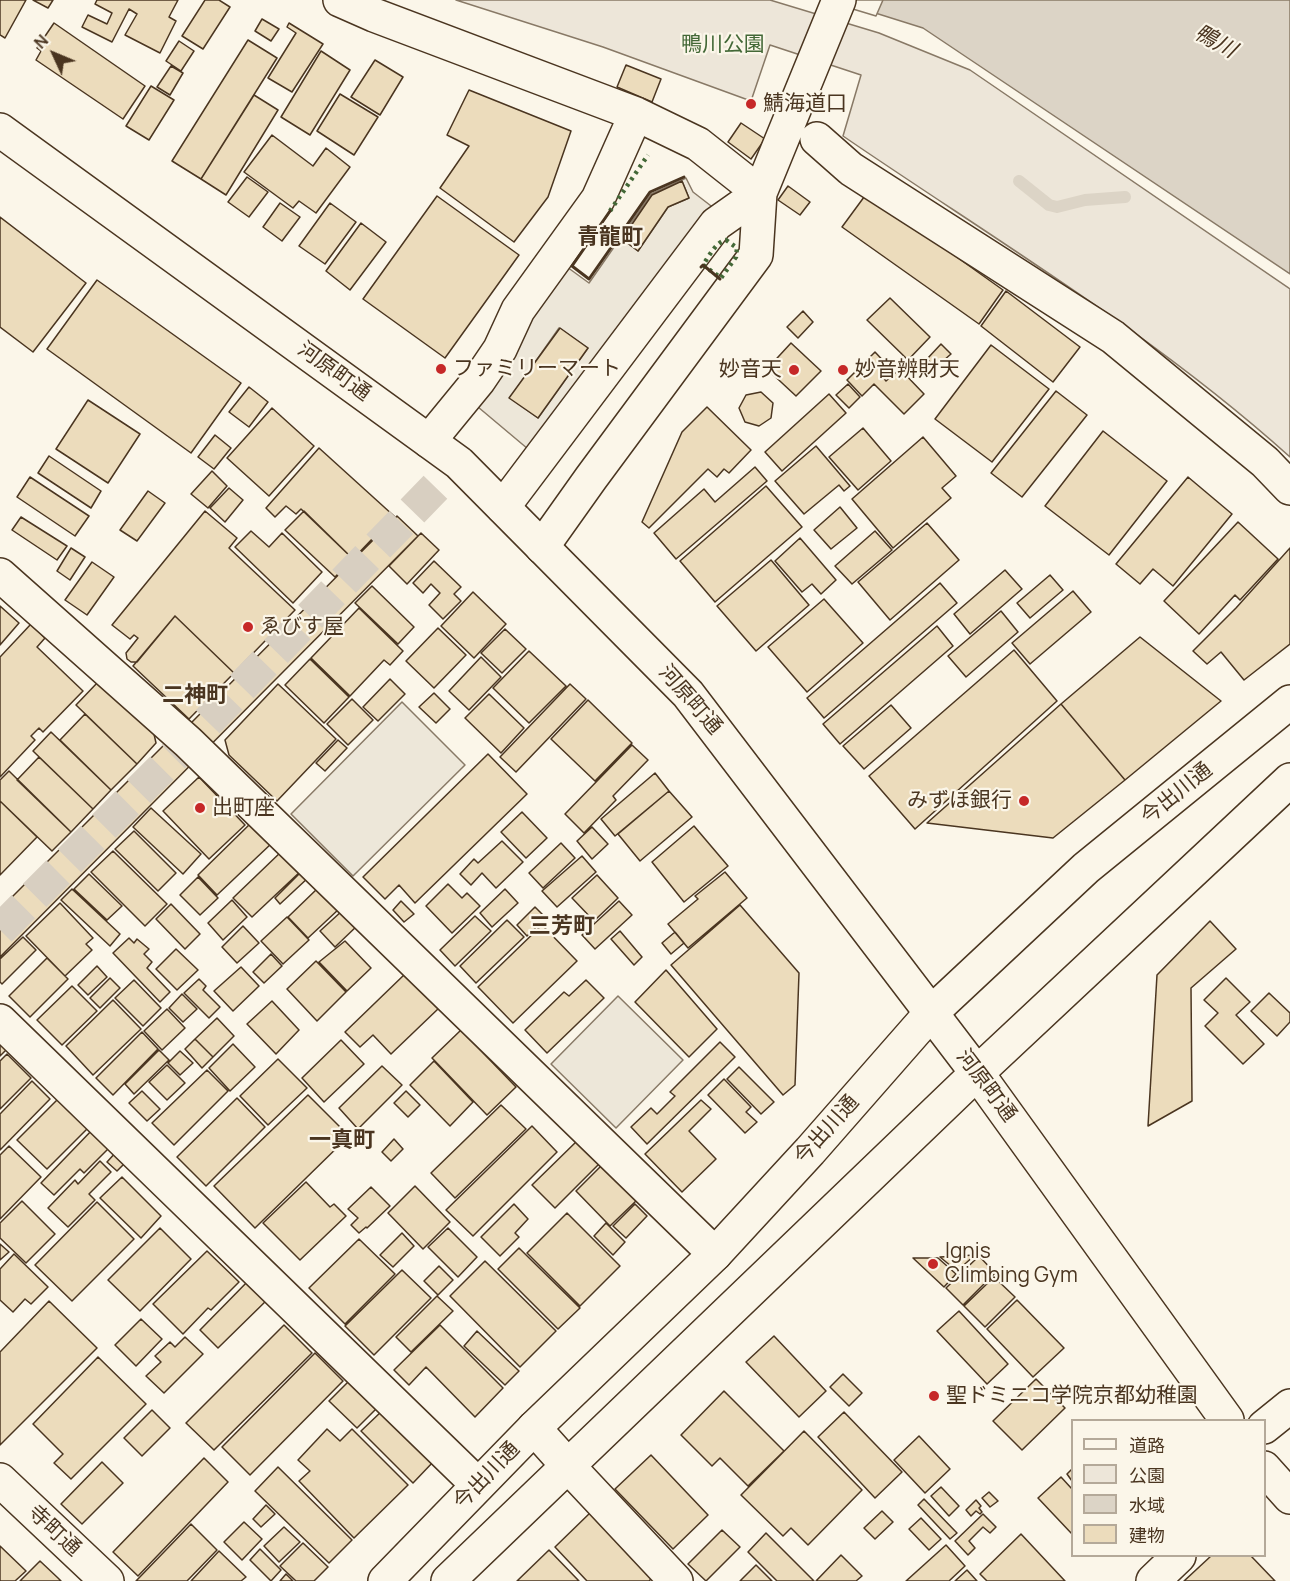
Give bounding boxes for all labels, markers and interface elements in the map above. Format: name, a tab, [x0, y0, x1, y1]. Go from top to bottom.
water label: 鴨川	[1189, 20, 1241, 64]
north arrow	[24, 24, 84, 84]
text: N	[29, 30, 53, 53]
park label: 鴨川公園	[681, 32, 765, 58]
place label: 鯖海道口	[763, 91, 847, 117]
marker: 鯖海道口	[744, 97, 758, 111]
district label: 青龍町	[577, 225, 643, 251]
street label: 河原町通	[293, 337, 375, 407]
place label: ファミリーマート	[453, 356, 621, 382]
place label: 妙音天	[719, 357, 782, 383]
place label: 妙音辨財天	[855, 357, 960, 383]
marker: ファミリーマート	[434, 362, 448, 376]
marker: 妙音天	[787, 363, 801, 377]
marker: 妙音辨財天	[836, 363, 850, 377]
place label: ゑびす屋	[260, 614, 344, 640]
marker: ゑびす屋	[241, 620, 255, 634]
street label: 河原町通	[653, 660, 727, 740]
district label: 二神町	[162, 683, 228, 709]
street label: 今出川通	[1136, 758, 1218, 830]
place label: みずほ銀行	[907, 788, 1012, 814]
marker: みずほ銀行	[1017, 794, 1031, 808]
place label: 出町座	[212, 795, 275, 821]
marker: 出町座	[193, 801, 207, 815]
district label: 三芳町	[529, 914, 595, 940]
street label: 河原町通	[951, 1045, 1021, 1127]
street label: 今出川通	[790, 1090, 864, 1170]
district label: 一真町	[309, 1128, 375, 1154]
place label: Ignis Climbing Gym	[945, 1239, 1078, 1289]
marker: Ignis Climbing Gym	[926, 1257, 940, 1271]
place label: 聖ドミニコ学院京都幼稚園	[946, 1383, 1198, 1409]
marker: 聖ドミニコ学院京都幼稚園	[927, 1389, 941, 1403]
legend	[1071, 1419, 1266, 1557]
text: 道路	[1129, 1433, 1165, 1457]
street label: 今出川通	[449, 1437, 525, 1515]
text: 公園	[1129, 1463, 1165, 1487]
text: 水域	[1129, 1493, 1165, 1517]
street label: 寺町通	[22, 1500, 86, 1562]
text: 建物	[1129, 1523, 1165, 1547]

